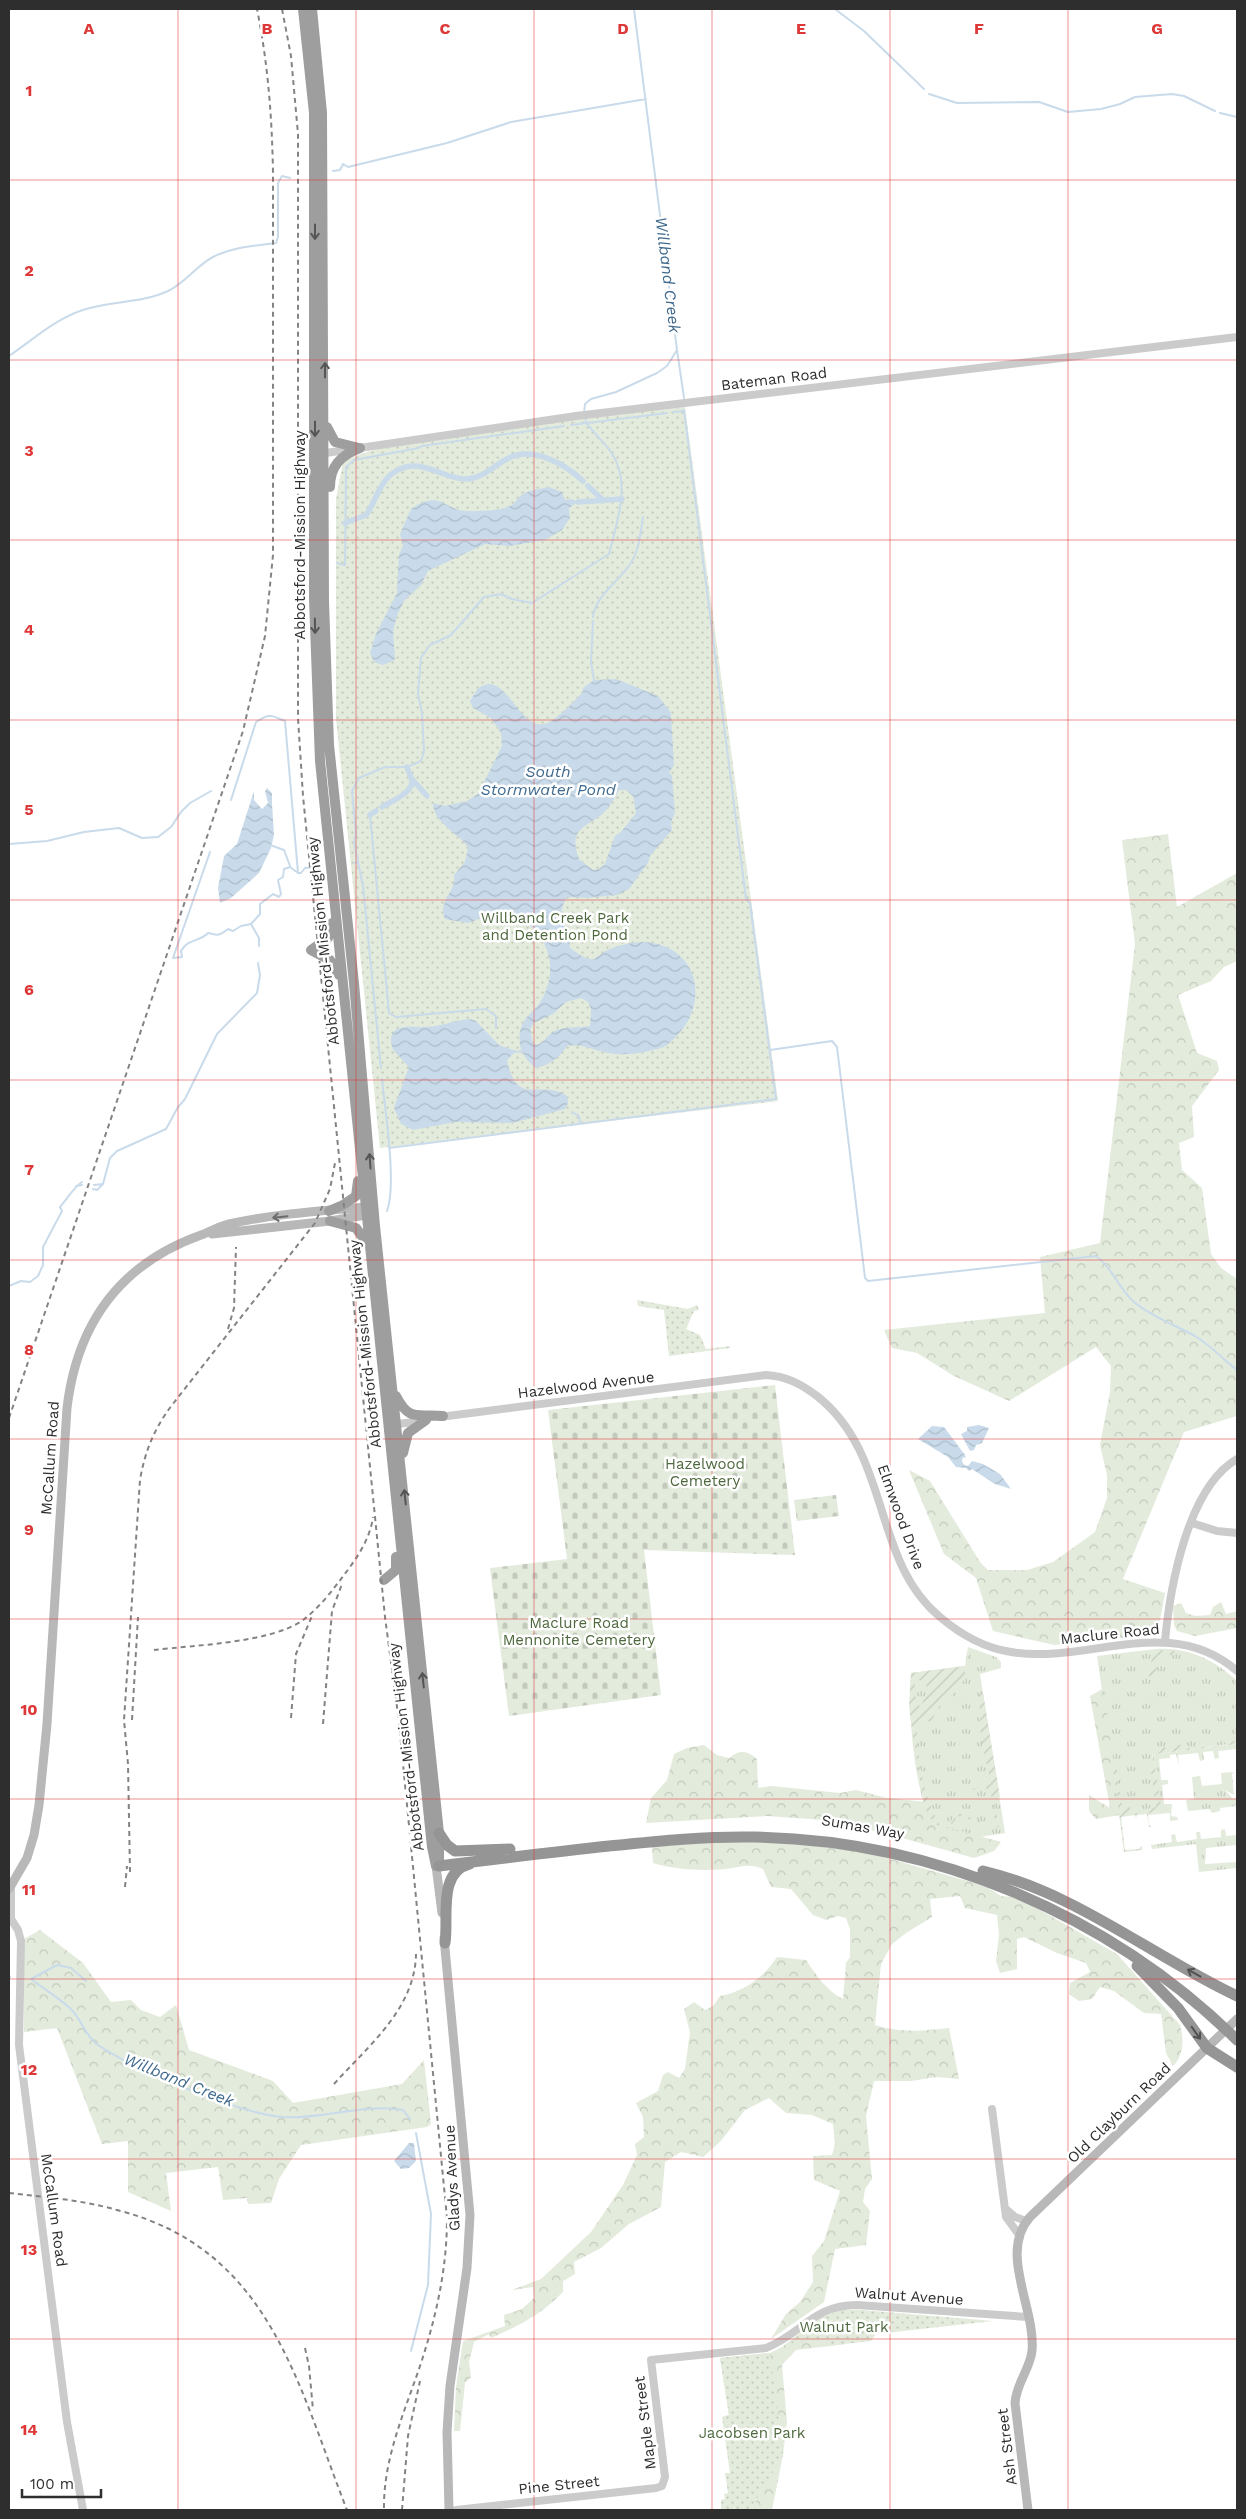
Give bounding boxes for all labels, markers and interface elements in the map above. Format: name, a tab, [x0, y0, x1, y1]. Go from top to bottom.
text: A	[84, 19, 95, 38]
text: B	[262, 19, 273, 38]
text: C	[440, 19, 451, 38]
text: D	[617, 19, 629, 38]
text: E	[796, 19, 806, 38]
text: F	[974, 19, 984, 38]
text: G	[1151, 19, 1163, 38]
text: 1	[26, 81, 32, 100]
water label: Willband Creek	[651, 216, 685, 335]
one-way arrow	[310, 224, 320, 240]
text: 2	[24, 261, 34, 280]
one-way arrow	[320, 362, 330, 378]
street label: Bateman Road	[720, 364, 828, 394]
one-way arrow	[310, 420, 320, 437]
street label: Abbotsford-Mission Highway	[291, 430, 309, 640]
text: 3	[24, 441, 34, 460]
one-way arrow	[310, 618, 320, 634]
text: 4	[24, 620, 34, 639]
water label: South Stormwater Pond	[480, 762, 617, 799]
text: 5	[24, 800, 34, 819]
street label: Abbotsford-Mission Highway	[303, 836, 343, 1046]
park label: Willband Creek Park and Detention Pond	[481, 909, 630, 944]
text: 6	[24, 980, 34, 999]
one-way arrow	[365, 1153, 375, 1169]
text: 7	[24, 1160, 34, 1179]
one-way arrow	[273, 1212, 289, 1222]
street label: Abbotsford-Mission Highway	[345, 1239, 385, 1449]
text: 8	[24, 1340, 34, 1359]
street label: Hazelwood Avenue	[517, 1368, 655, 1402]
street label: McCallum Road	[37, 1400, 63, 1516]
park label: Hazelwood Cemetery	[665, 1455, 745, 1490]
street label: Elmwood Drive	[874, 1462, 928, 1572]
one-way arrow	[400, 1490, 409, 1506]
text: 9	[24, 1520, 34, 1539]
park label: Maclure Road Mennonite Cemetery	[503, 1614, 656, 1649]
street label: Maclure Road	[1059, 1620, 1161, 1648]
street label: Abbotsford-Mission Highway	[384, 1642, 428, 1852]
one-way arrow	[419, 1672, 428, 1688]
text: 10	[20, 1700, 38, 1719]
street label: Sumas Way	[820, 1811, 906, 1843]
text: 11	[22, 1880, 36, 1899]
one-way arrow	[1187, 1968, 1202, 1978]
one-way arrow	[1191, 2026, 1201, 2040]
water label: Willband Creek	[121, 2049, 238, 2111]
street label: Old Clayburn Road	[1064, 2059, 1174, 2167]
text: 12	[21, 2060, 37, 2079]
street label: Gladys Avenue	[440, 2124, 464, 2232]
street label: McCallum Road	[37, 2152, 71, 2268]
text: 13	[21, 2240, 37, 2259]
street label: Walnut Avenue	[854, 2283, 964, 2309]
park label: Walnut Park	[799, 2318, 889, 2336]
street label: Maple Street	[630, 2374, 660, 2471]
street label: Ash Street	[993, 2407, 1021, 2486]
text: 14	[20, 2420, 38, 2439]
park label: Jacobsen Park	[699, 2424, 806, 2442]
scale bar	[22, 2466, 101, 2498]
street label: Pine Street	[518, 2472, 601, 2498]
text: 100 m	[30, 2475, 74, 2493]

